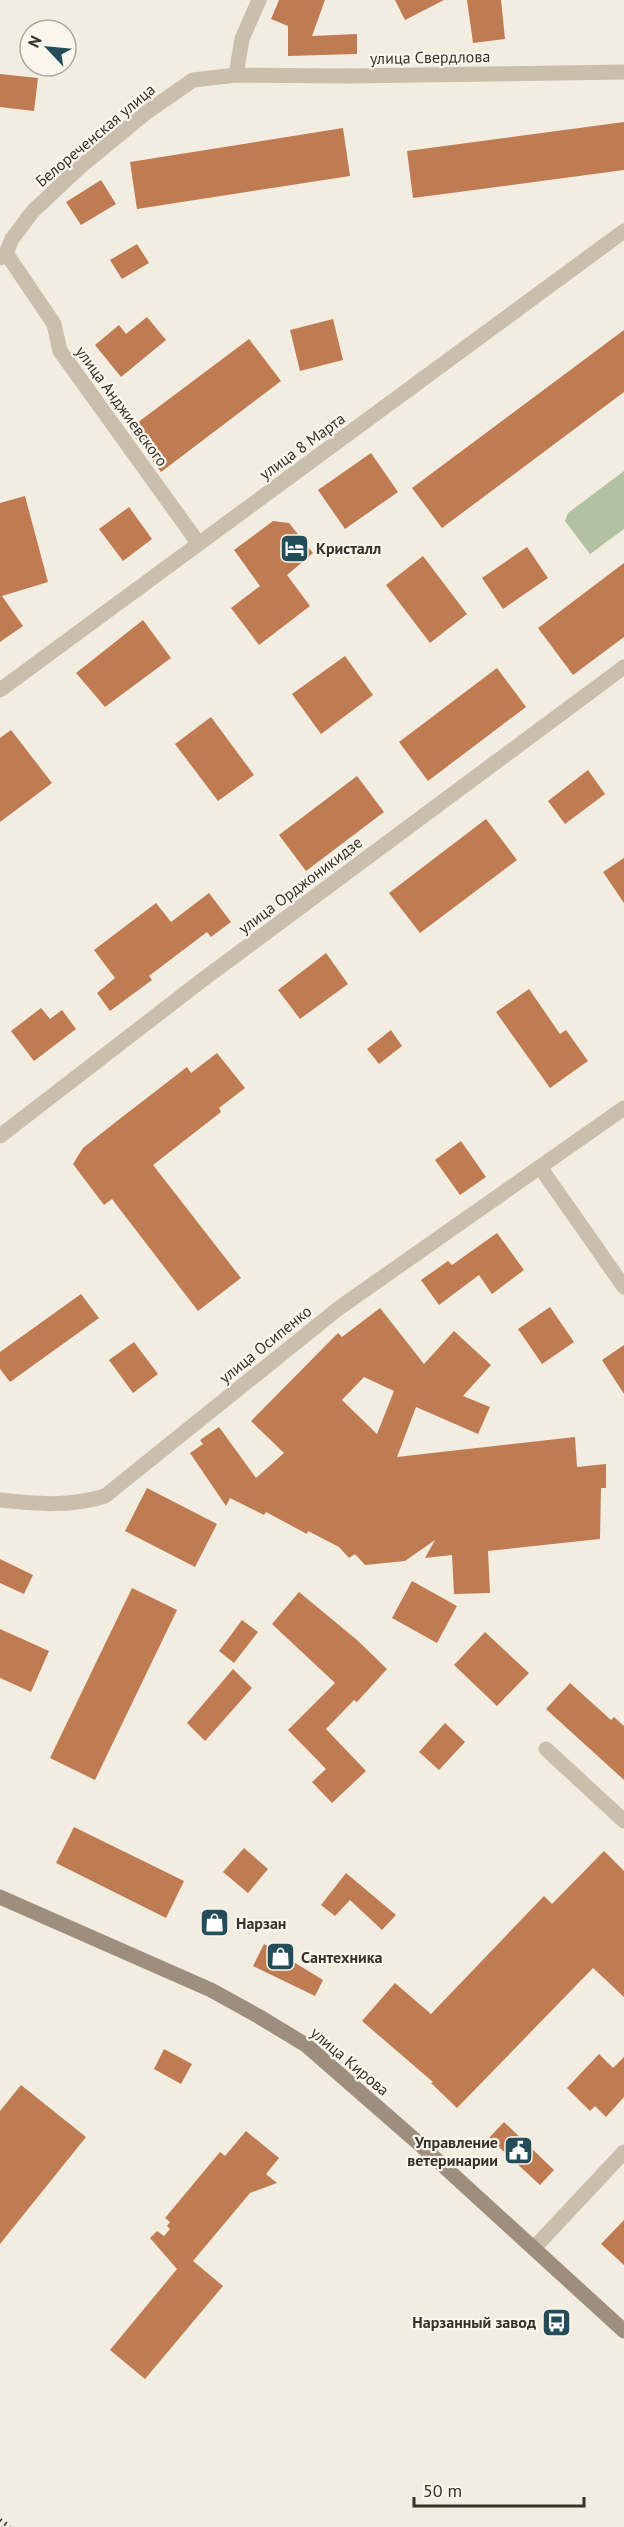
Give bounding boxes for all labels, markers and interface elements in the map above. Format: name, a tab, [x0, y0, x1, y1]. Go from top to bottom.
north arrow	[18, 18, 78, 78]
text: N	[23, 32, 46, 51]
street label: улица Свердлова	[370, 46, 490, 68]
street label: Белореченская улица	[31, 79, 159, 191]
street label: улица Анджиевского	[72, 342, 172, 470]
street label: улица 8 Марта	[255, 408, 349, 484]
hotel icon: Кристалл	[279, 532, 311, 564]
place label: Кристалл	[316, 538, 381, 558]
street label: улица Орджоникидзе	[234, 832, 366, 938]
street label: улица Осипенко	[215, 1301, 315, 1387]
shop icon: Нарзан	[199, 1907, 231, 1939]
place label: Нарзан	[236, 1913, 286, 1933]
shop icon: Сантехника	[264, 1941, 296, 1973]
place label: Сантехника	[301, 1947, 383, 1967]
street label: улица Кирова	[307, 2022, 393, 2100]
place label: Управление ветеринарии	[407, 2132, 498, 2170]
public building icon: Управление ветеринарии	[503, 2135, 535, 2167]
bus stop icon: Нарзанный завод	[541, 2306, 573, 2338]
place label: Нарзанный завод	[412, 2312, 536, 2332]
scale bar	[414, 2470, 584, 2508]
text: 50 m	[423, 2479, 462, 2502]

